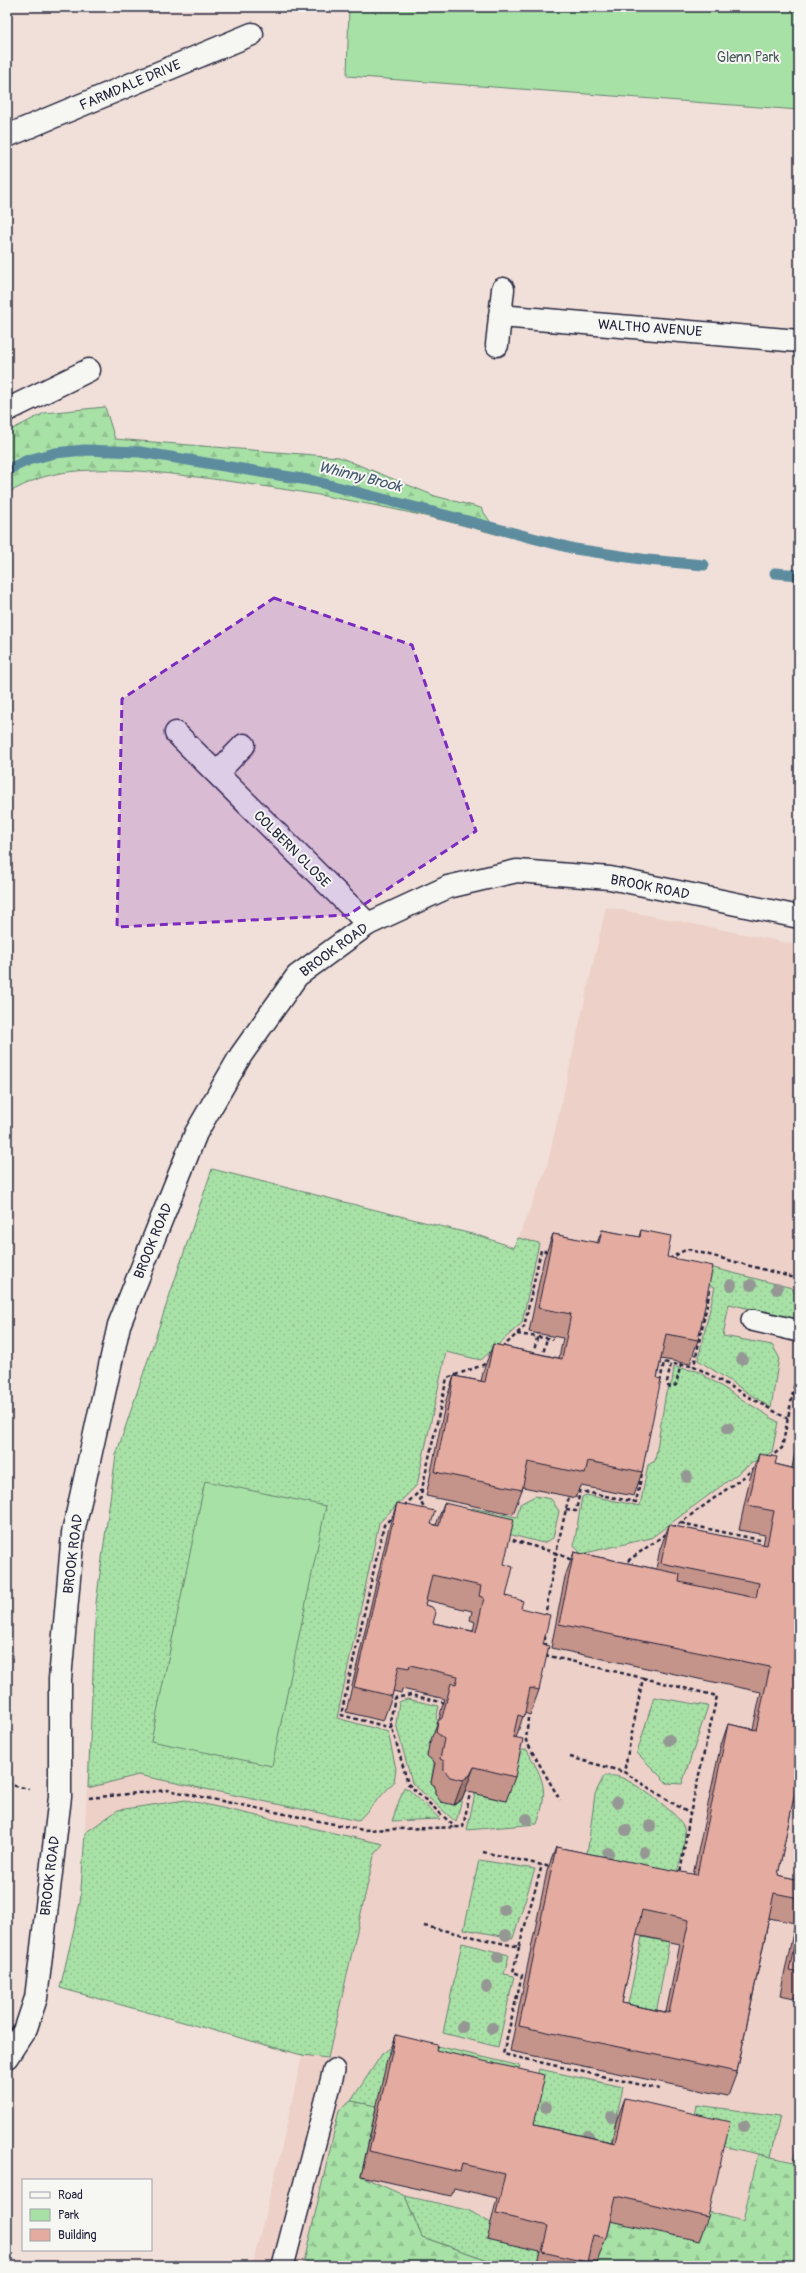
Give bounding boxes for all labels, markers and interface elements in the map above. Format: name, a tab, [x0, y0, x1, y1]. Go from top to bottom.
park label: Glenn Park	[717, 49, 779, 66]
street label: FARMDALE DRIVE	[77, 56, 183, 114]
street label: WALTHO AVENUE	[597, 316, 703, 340]
water label: Whinny Brook	[317, 458, 405, 497]
street label: COLBERN CLOSE	[250, 807, 334, 891]
street label: BROOK ROAD	[609, 871, 691, 903]
street label: BROOK ROAD	[297, 919, 372, 980]
street label: BROOK ROAD	[130, 1200, 176, 1281]
street label: BROOK ROAD	[60, 1513, 86, 1595]
street label: BROOK ROAD	[37, 1835, 63, 1917]
legend	[22, 2179, 152, 2251]
text: Road	[58, 2188, 83, 2203]
text: Park	[58, 2208, 79, 2223]
text: Building	[58, 2228, 97, 2243]

